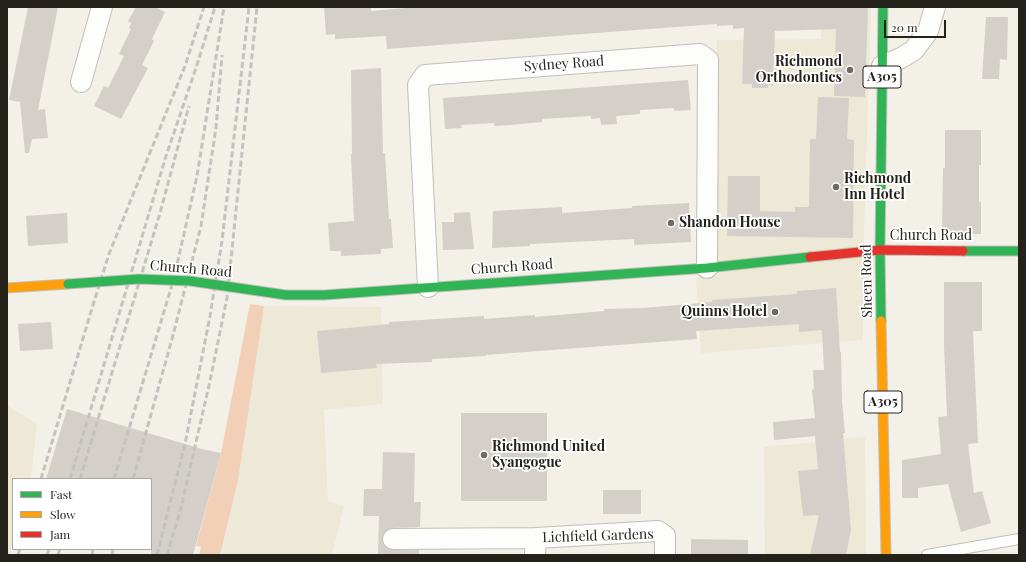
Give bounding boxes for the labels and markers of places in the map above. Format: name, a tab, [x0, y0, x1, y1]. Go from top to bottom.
place label: Richmond Orthodontics	[755, 54, 842, 86]
marker: Richmond Orthodontics	[845, 65, 855, 75]
place label: Richmond Inn Hotel	[844, 171, 911, 204]
marker: Richmond Inn Hotel	[831, 182, 841, 192]
place label: Shandon House	[679, 215, 780, 231]
marker: Shandon House	[666, 218, 676, 228]
place label: Quinns Hotel	[681, 304, 767, 320]
marker: Quinns Hotel	[770, 307, 780, 317]
place label: Richmond United Syangogue	[492, 439, 605, 472]
marker: Richmond United Syangogue	[479, 450, 489, 460]

